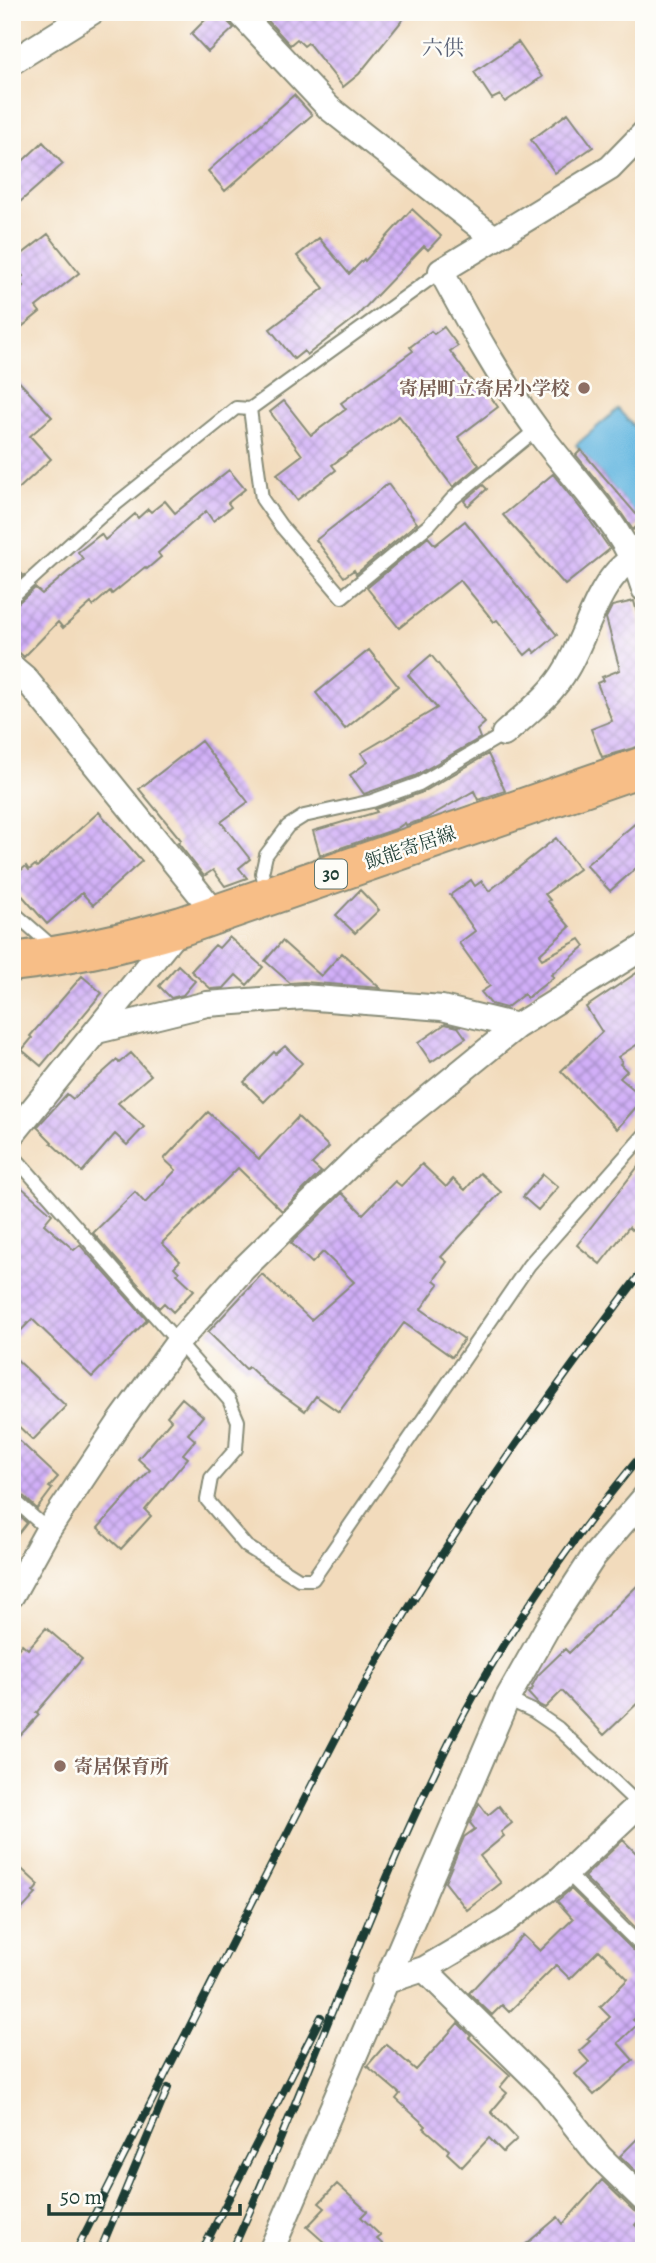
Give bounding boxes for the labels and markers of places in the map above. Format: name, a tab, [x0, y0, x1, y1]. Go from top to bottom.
place label: 寄居町立寄居小学校	[399, 376, 570, 402]
marker: 寄居町立寄居小学校	[576, 380, 592, 396]
place label: 寄居保育所	[74, 1754, 169, 1780]
marker: 寄居保育所	[52, 1758, 68, 1774]

